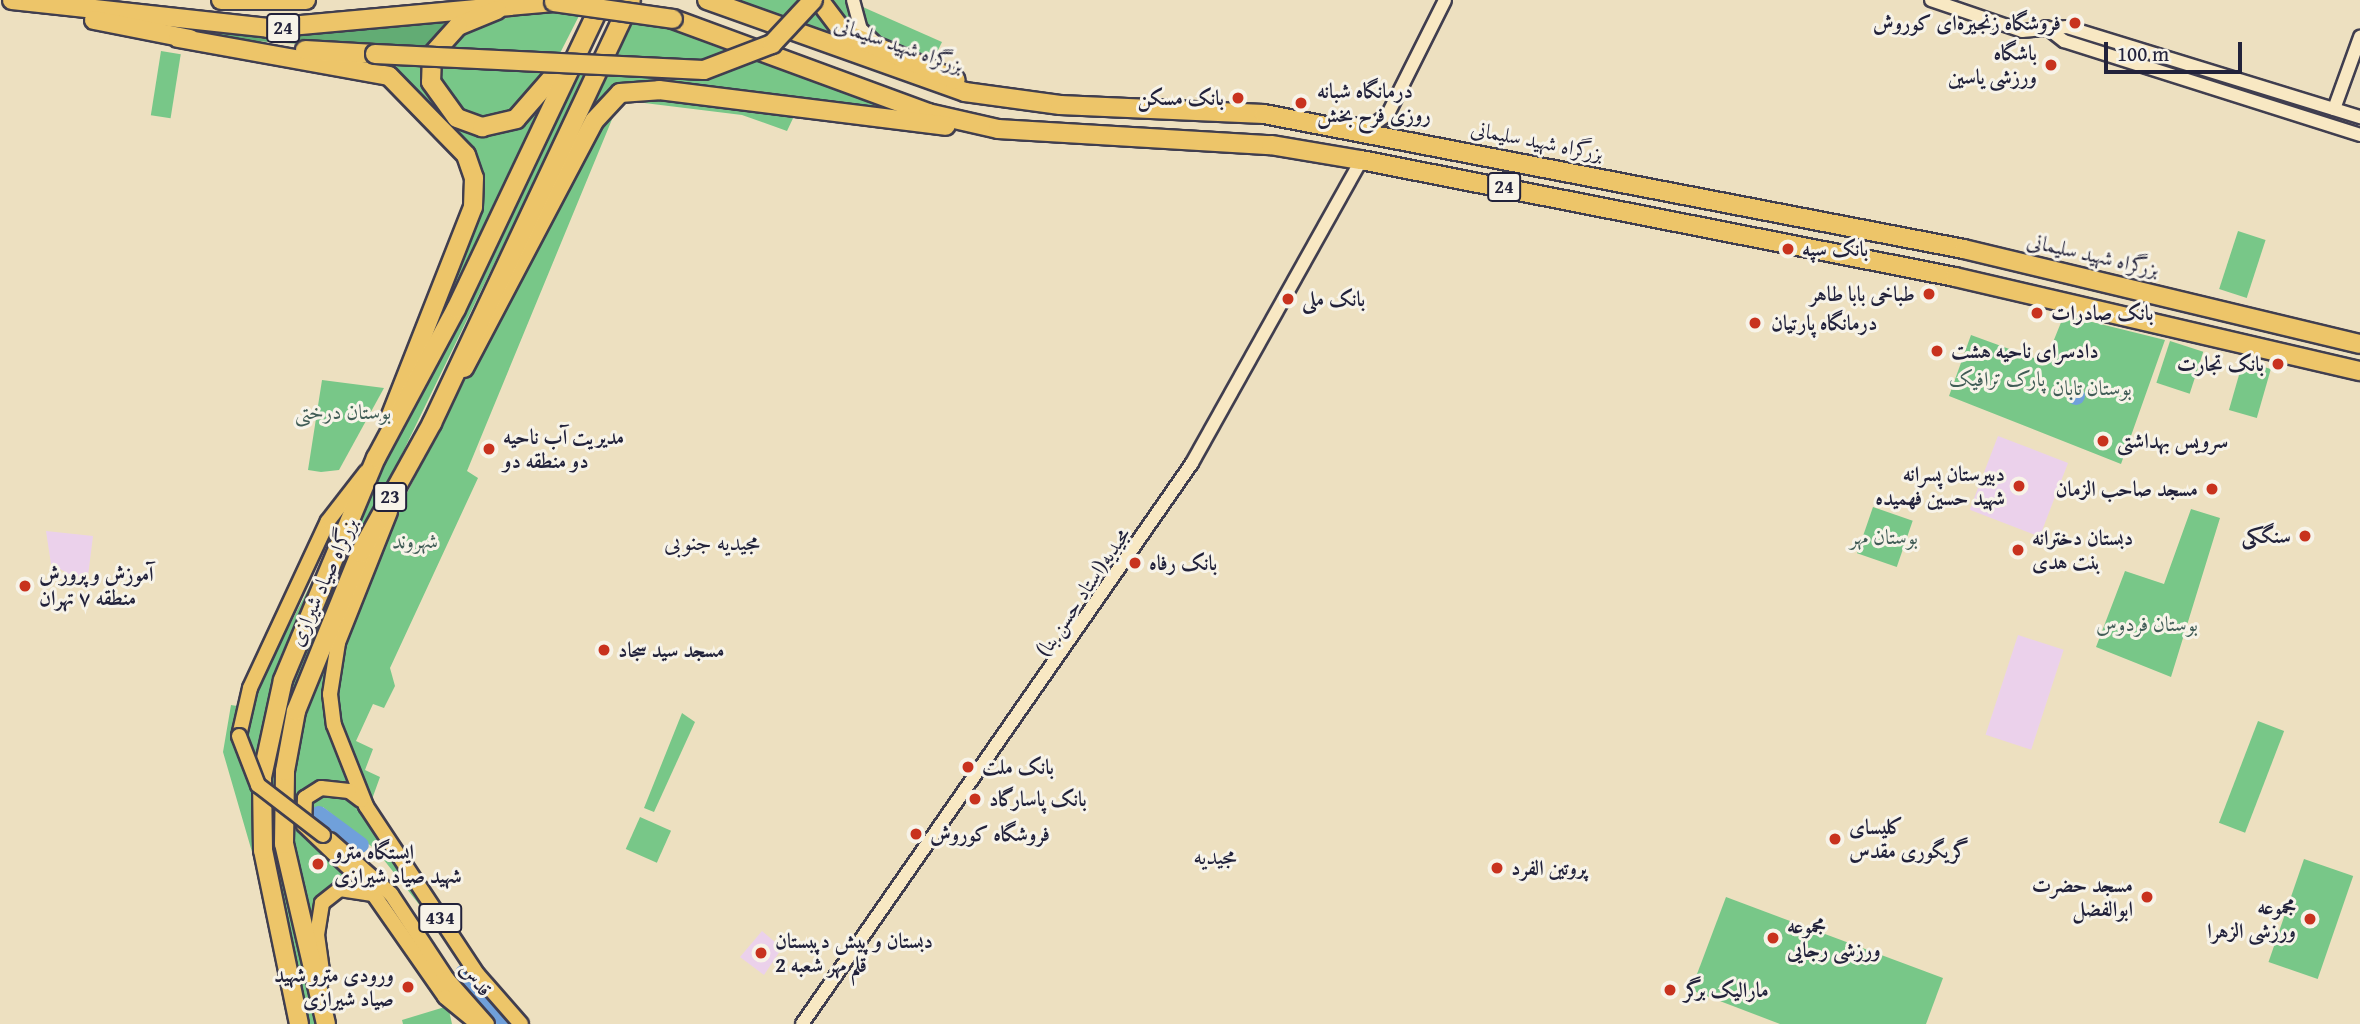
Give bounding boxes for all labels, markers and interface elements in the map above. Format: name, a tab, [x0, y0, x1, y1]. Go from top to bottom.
place label: فروشگاه زنجیره‌ای کوروش	[1873, 10, 2061, 36]
street label: بزرگراه شهید سلیمانی	[831, 11, 967, 79]
road number: 24	[266, 12, 300, 44]
marker: فروشگاه زنجیره‌ای کوروش	[2067, 15, 2083, 31]
scale bar	[2108, 28, 2246, 72]
text: 100 m	[2117, 38, 2169, 69]
place label: باشگاه ورزشی یاسین	[1948, 40, 2037, 90]
marker: باشگاه ورزشی یاسین	[2043, 57, 2059, 73]
place label: درمانگاه شبانه روزی فرح بخش	[1317, 78, 1431, 128]
place label: بانک مسکن	[1137, 85, 1224, 111]
marker: بانک مسکن	[1230, 90, 1246, 106]
marker: درمانگاه شبانه روزی فرح بخش	[1291, 93, 1311, 113]
street label: بزرگراه شهید سلیمانی	[1469, 116, 1605, 166]
road number: 24	[1486, 172, 1522, 202]
street label: بزرگراه شهید سلیمانی	[2025, 228, 2161, 282]
place label: بانک سپه	[1802, 236, 1868, 262]
marker: بانک سپه	[1780, 241, 1796, 257]
place label: طباخی بابا طاهر	[1810, 281, 1915, 307]
place label: بانک ملی	[1302, 286, 1365, 312]
marker: طباخی بابا طاهر	[1921, 286, 1937, 302]
marker: بانک ملی	[1280, 291, 1296, 307]
place label: بانک صادرات	[2051, 300, 2153, 326]
marker: بانک صادرات	[2029, 305, 2045, 321]
place label: درمانگاه پارتیان	[1771, 310, 1877, 336]
marker: درمانگاه پارتیان	[1745, 313, 1765, 333]
place label: دادسرای ناحیه هشت	[1951, 338, 2099, 364]
marker: دادسرای ناحیه هشت	[1929, 343, 1945, 359]
place label: بانک تجارت	[2177, 351, 2264, 377]
marker: بانک تجارت	[2270, 356, 2286, 372]
park label: پارک ترافیک	[1949, 366, 2045, 392]
park label: بوستان تابان	[2052, 375, 2132, 401]
park label: بوستان درختی	[295, 399, 391, 425]
place label: مدیریت آب ناحیه دو منطقه دو	[503, 424, 624, 474]
place label: سرویس بهداشتی	[2117, 428, 2228, 454]
marker: سرویس بهداشتی	[2095, 433, 2111, 449]
marker: مدیریت آب ناحیه دو منطقه دو	[481, 441, 497, 457]
place label: دبیرستان پسرانه شهید حسین فهمیده	[1875, 461, 2005, 511]
place label: مسجد صاحب الزمان	[2056, 476, 2198, 502]
marker: دبیرستان پسرانه شهید حسین فهمیده	[2011, 478, 2027, 494]
marker: مسجد صاحب الزمان	[2204, 481, 2220, 497]
road number: 23	[372, 482, 408, 512]
street label: بزرگراه صیاد شیرازی	[283, 514, 363, 650]
street label: مجیدیه(استاد حسن بنا)	[1030, 523, 1136, 661]
place label: سنگکی	[2241, 523, 2291, 549]
park label: بوستان مهر	[1850, 524, 1918, 550]
place label: دبستان دخترانه بنت هدی	[2032, 525, 2133, 575]
park label: شهروند	[392, 528, 438, 554]
district label: مجیدیه جنوبی	[664, 528, 760, 556]
marker: سنگکی	[2297, 528, 2313, 544]
marker: دبستان دخترانه بنت هدی	[2010, 542, 2026, 558]
place label: بانک رفاه	[1149, 550, 1217, 576]
marker: بانک رفاه	[1127, 555, 1143, 571]
place label: آموزش و پرورش منطقه ۷ تهران	[39, 561, 154, 611]
marker: آموزش و پرورش منطقه ۷ تهران	[17, 578, 33, 594]
park label: بوستان فردوس	[2096, 611, 2198, 637]
place label: مسجد سید سجاد	[618, 637, 724, 663]
marker: مسجد سید سجاد	[596, 642, 612, 658]
place label: بانک ملت	[982, 754, 1054, 780]
marker: بانک ملت	[960, 759, 976, 775]
place label: بانک پاسارگاد	[989, 786, 1087, 812]
marker: بانک پاسارگاد	[967, 791, 983, 807]
place label: کلیسای گریگوری مقدس	[1849, 814, 1969, 864]
place label: فروشگاه کوروش	[930, 821, 1050, 847]
marker: فروشگاه کوروش	[908, 826, 924, 842]
marker: کلیسای گریگوری مقدس	[1827, 831, 1843, 847]
place label: ایستگاه مترو شهید صیاد شیرازی	[334, 839, 462, 889]
district label: مجیدیه	[1193, 842, 1237, 870]
marker: ایستگاه مترو شهید صیاد شیرازی	[308, 854, 328, 874]
place label: پروتین الفرد	[1511, 855, 1587, 881]
marker: پروتین الفرد	[1489, 860, 1505, 876]
place label: مسجد حضرت ابوالفضل	[2032, 872, 2133, 922]
marker: مسجد حضرت ابوالفضل	[2139, 889, 2155, 905]
place label: مجموعه ورزشی الزهرا	[2207, 894, 2296, 944]
road number: 434	[417, 902, 463, 934]
marker: مجموعه ورزشی الزهرا	[2302, 911, 2318, 927]
place label: مجموعه ورزشی رجایی	[1787, 913, 1881, 963]
place label: دبستان و پیش دپبستان قلم مهر شعبه 2	[775, 928, 933, 978]
marker: مجموعه ورزشی رجایی	[1765, 930, 1781, 946]
marker: دبستان و پیش دپبستان قلم مهر شعبه 2	[753, 945, 769, 961]
street label: قدس	[455, 957, 497, 1001]
place label: ورودی مترو شهید صیاد شیرازی	[274, 962, 394, 1012]
place label: مارالیک برگر	[1684, 977, 1769, 1003]
marker: ورودی مترو شهید صیاد شیرازی	[400, 979, 416, 995]
marker: مارالیک برگر	[1662, 982, 1678, 998]

